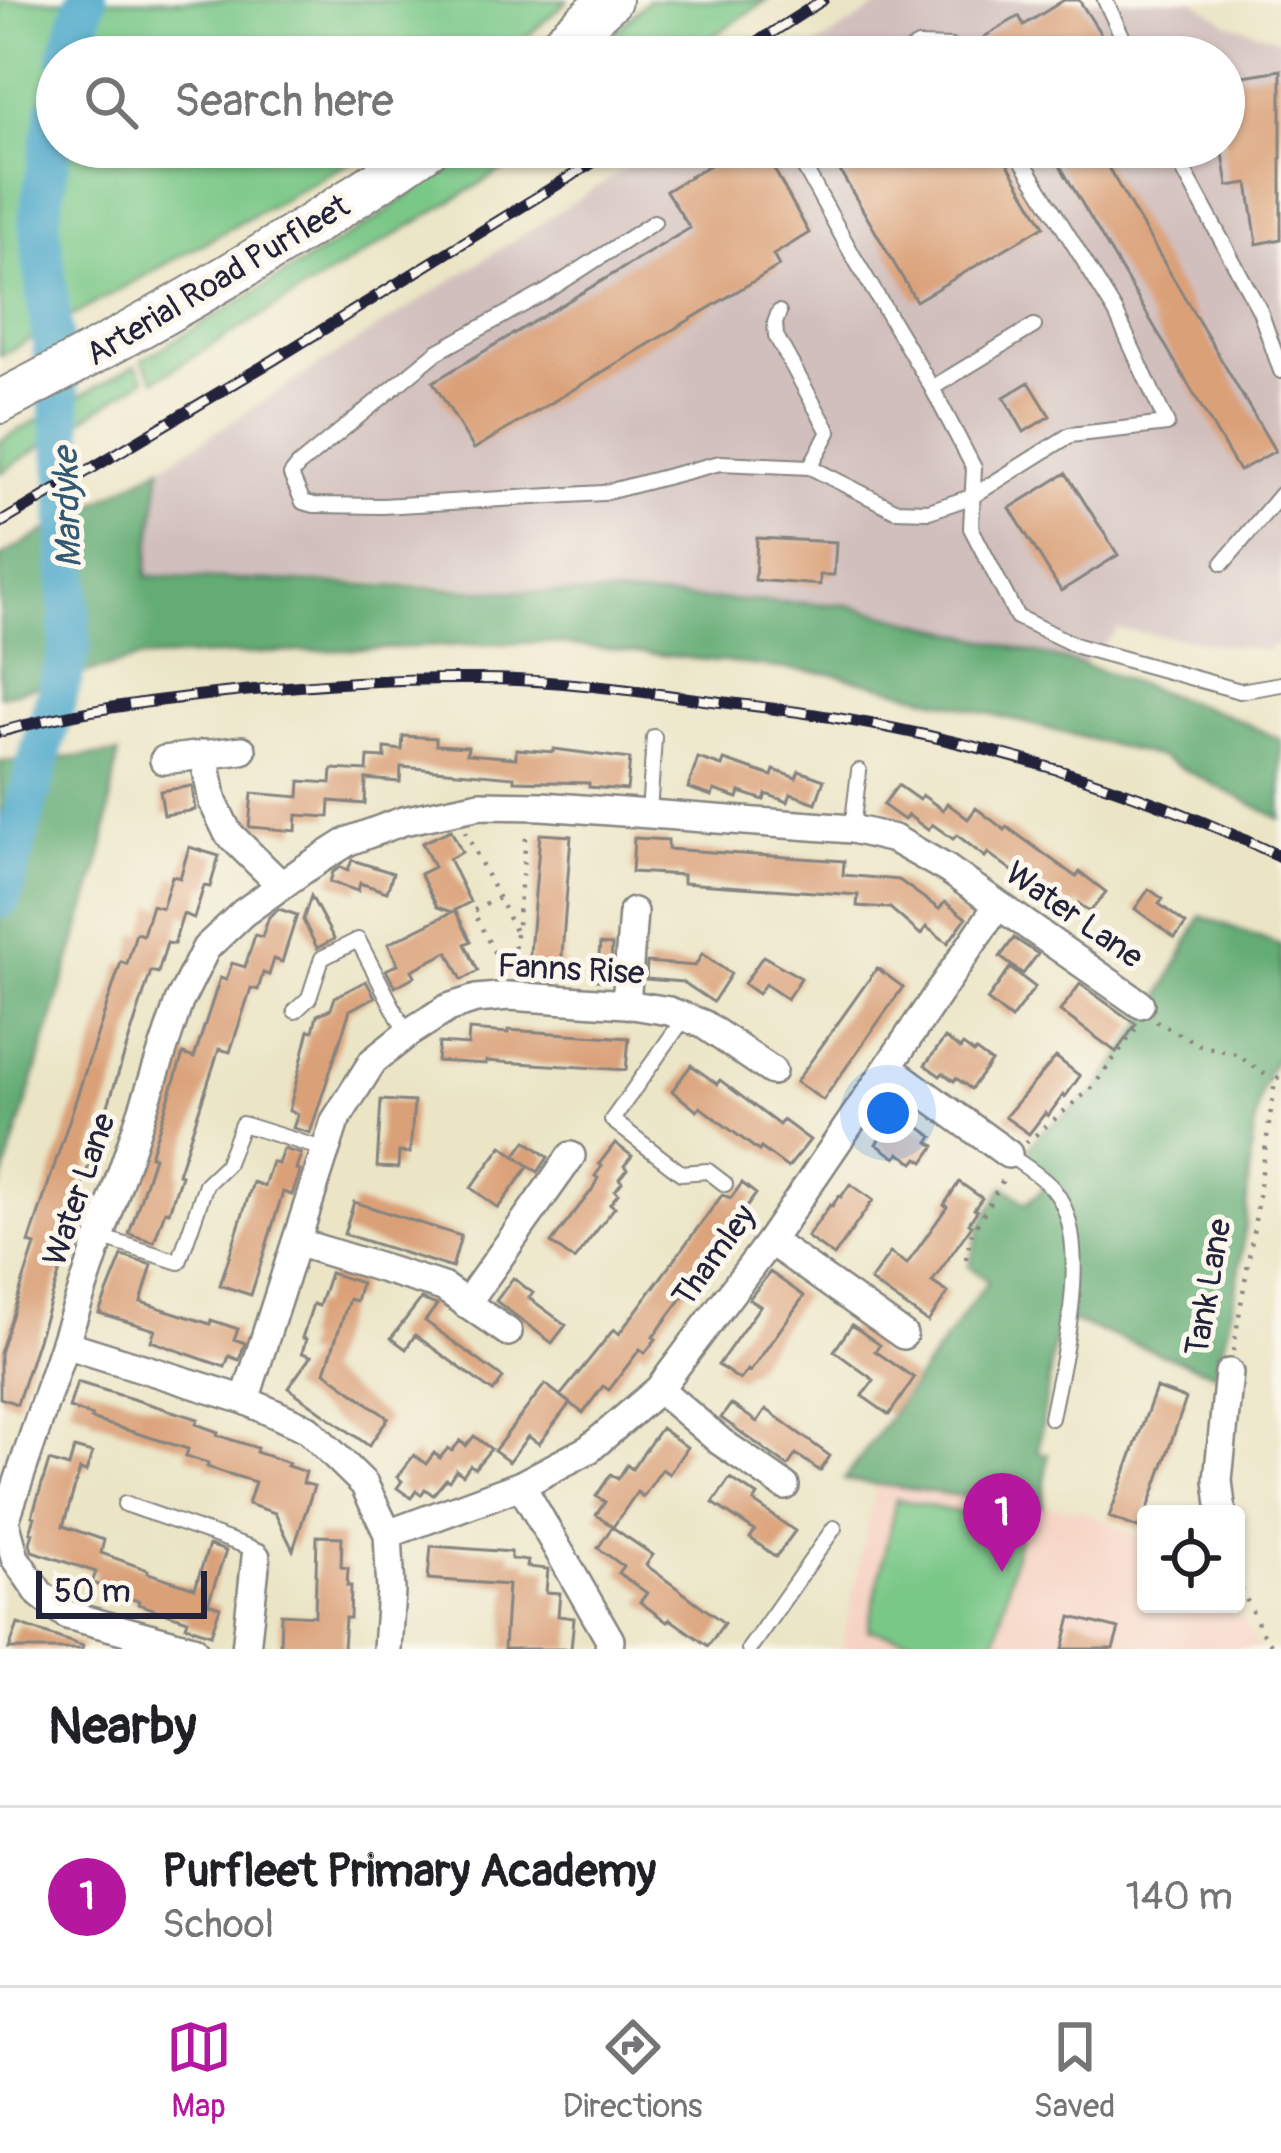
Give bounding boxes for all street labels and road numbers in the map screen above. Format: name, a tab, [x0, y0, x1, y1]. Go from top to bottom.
street label: Arterial Road Purfleet	[79, 185, 357, 375]
street label: Water Lane	[997, 853, 1151, 978]
street label: Fanns Rise	[497, 945, 645, 994]
street label: Water Lane	[34, 1108, 125, 1271]
street label: Thamley	[663, 1197, 765, 1315]
street label: Tank Lane	[1176, 1216, 1241, 1359]

